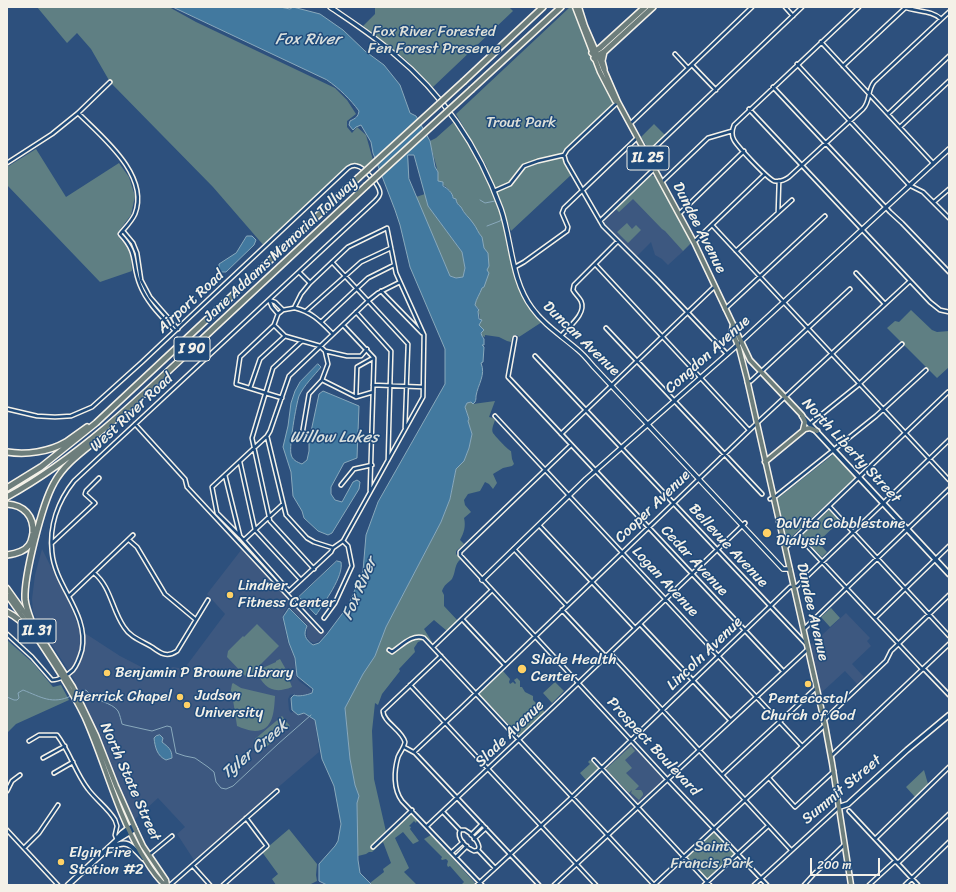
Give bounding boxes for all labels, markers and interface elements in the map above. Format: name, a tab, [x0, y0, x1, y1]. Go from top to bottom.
park label: Fox River Forested Fen Forest Preserve	[368, 23, 500, 58]
water label: Fox River	[275, 30, 341, 50]
park label: Trout Park	[486, 114, 556, 132]
road number: IL 25	[627, 146, 669, 170]
street label: Jane Addams Memorial Tollway	[200, 174, 362, 326]
street label: Dundee Avenue	[668, 179, 730, 277]
street label: Airport Road	[154, 267, 228, 337]
street label: Duncan Avenue	[539, 298, 623, 380]
street label: Congdon Avenue	[662, 312, 754, 398]
road number: I 90	[174, 337, 210, 361]
street label: West River Road	[87, 370, 177, 456]
street label: North Liberty Street	[798, 395, 904, 507]
water label: Willow Lakes	[290, 428, 378, 448]
street label: Cooper Avenue	[612, 467, 694, 547]
street label: Bellevue Avenue	[685, 500, 771, 592]
place label: DaVita Cobblestone Dialysis	[776, 515, 905, 550]
street label: Cedar Avenue	[657, 522, 731, 600]
marker: DaVita Cobblestone Dialysis	[761, 527, 773, 539]
street label: Logan Avenue	[628, 543, 702, 621]
water label: Fox River	[338, 555, 382, 623]
street label: Dundee Avenue	[792, 561, 832, 663]
place label: Lindner Fitness Center	[238, 577, 335, 612]
marker: Lindner Fitness Center	[225, 590, 235, 600]
street label: Lincoln Avenue	[663, 613, 747, 695]
road number: IL 31	[18, 619, 56, 643]
place label: Slade Health Center	[531, 651, 616, 686]
marker: Slade Health Center	[516, 663, 528, 675]
place label: Benjamin P Browne Library	[115, 664, 294, 682]
marker: Benjamin P Browne Library	[102, 668, 112, 678]
marker: Pentecostal Church of God	[803, 679, 813, 689]
place label: Judson University	[195, 687, 263, 722]
place label: Herrick Chapel	[73, 688, 172, 706]
place label: Pentecostal Church of God	[761, 690, 855, 725]
marker: Herrick Chapel	[175, 692, 185, 702]
street label: Prospect Boulevard	[603, 694, 703, 800]
street label: Slade Avenue	[472, 697, 548, 771]
marker: Judson University	[182, 700, 192, 710]
water label: Tyler Creek	[218, 717, 292, 783]
street label: North State Street	[96, 720, 164, 844]
street label: Summit Street	[799, 752, 885, 828]
park label: Saint Francis Park	[670, 838, 754, 873]
place label: Elgin Fire Station #2	[69, 844, 144, 879]
scale bar	[812, 850, 882, 876]
text: 200 m	[817, 854, 851, 876]
marker: Elgin Fire Station #2	[56, 857, 66, 867]

